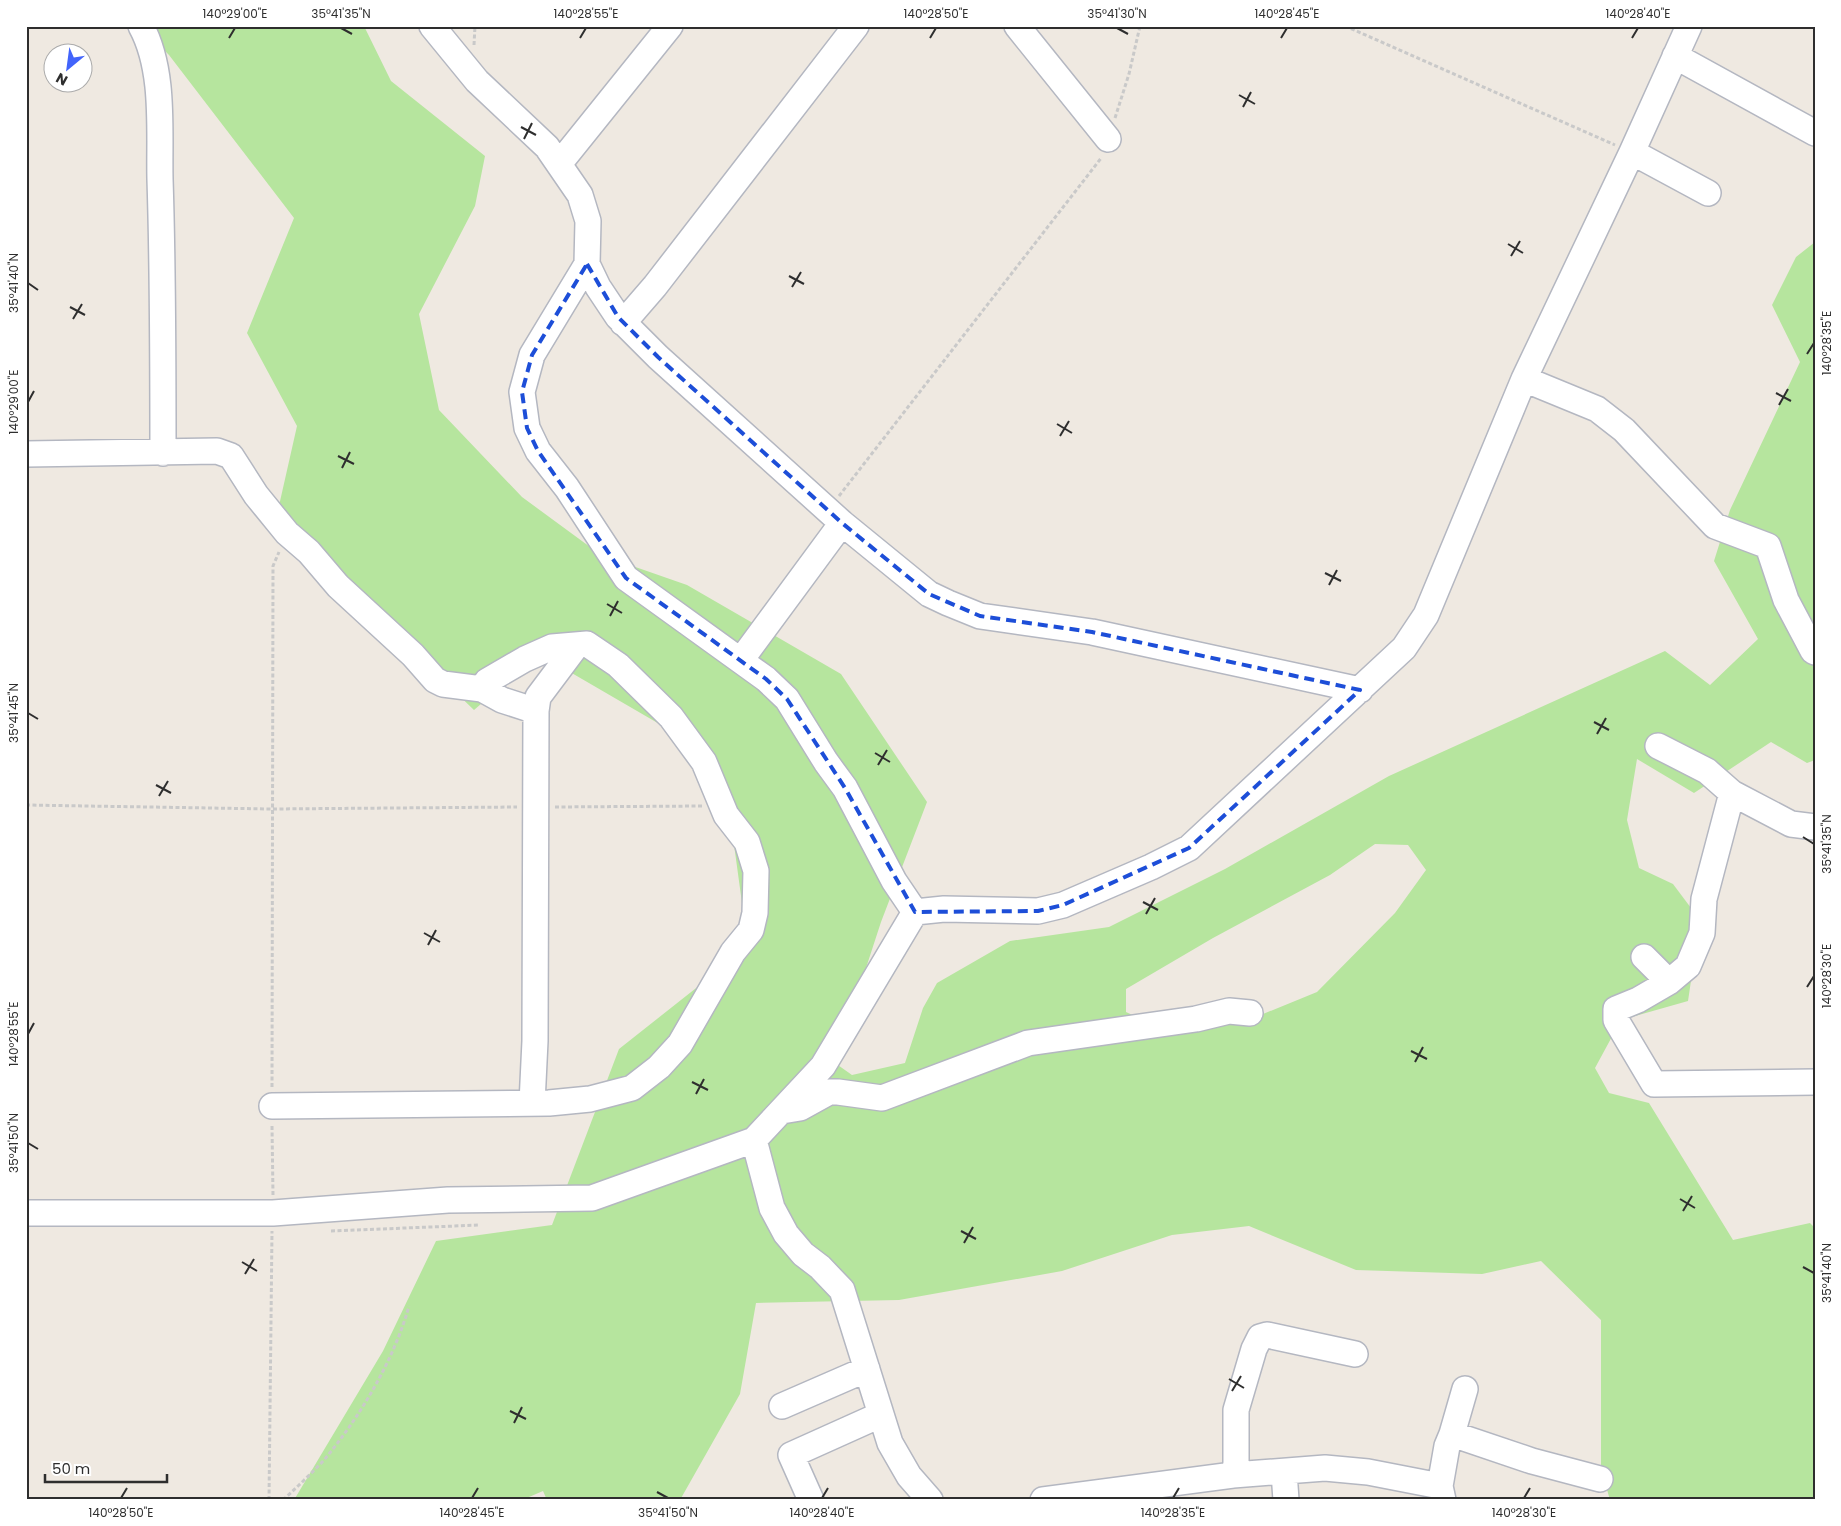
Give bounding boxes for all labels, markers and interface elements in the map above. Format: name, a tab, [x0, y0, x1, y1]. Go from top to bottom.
text: 140°29'00"E	[203, 5, 267, 22]
text: 35°41'35"N	[311, 5, 371, 22]
text: 140°28'55"E	[554, 5, 618, 22]
text: 140°28'50"E	[904, 5, 968, 22]
text: 35°41'30"N	[1087, 5, 1147, 22]
text: 140°28'45"E	[1255, 5, 1319, 22]
text: 140°28'40"E	[1606, 5, 1670, 22]
north arrow	[42, 42, 92, 92]
text: N	[52, 68, 71, 91]
text: 35°41'40"N	[5, 253, 22, 313]
text: 140°28'35"E	[1818, 311, 1835, 375]
text: 140°29'00"E	[5, 370, 22, 434]
text: 35°41'45"N	[5, 683, 22, 743]
text: 35°41'35"N	[1818, 814, 1835, 874]
text: 140°28'30"E	[1818, 944, 1835, 1008]
text: 140°28'55"E	[5, 1002, 22, 1066]
text: 35°41'50"N	[5, 1113, 22, 1173]
text: 35°41'40"N	[1818, 1243, 1835, 1303]
scale bar	[45, 1451, 168, 1483]
text: 50 m	[52, 1458, 90, 1479]
text: 140°28'50"E	[89, 1504, 153, 1521]
text: 140°28'45"E	[440, 1504, 504, 1521]
text: 35°41'50"N	[638, 1504, 698, 1521]
text: 140°28'40"E	[790, 1504, 854, 1521]
text: 140°28'35"E	[1141, 1504, 1205, 1521]
text: 140°28'30"E	[1492, 1504, 1556, 1521]

